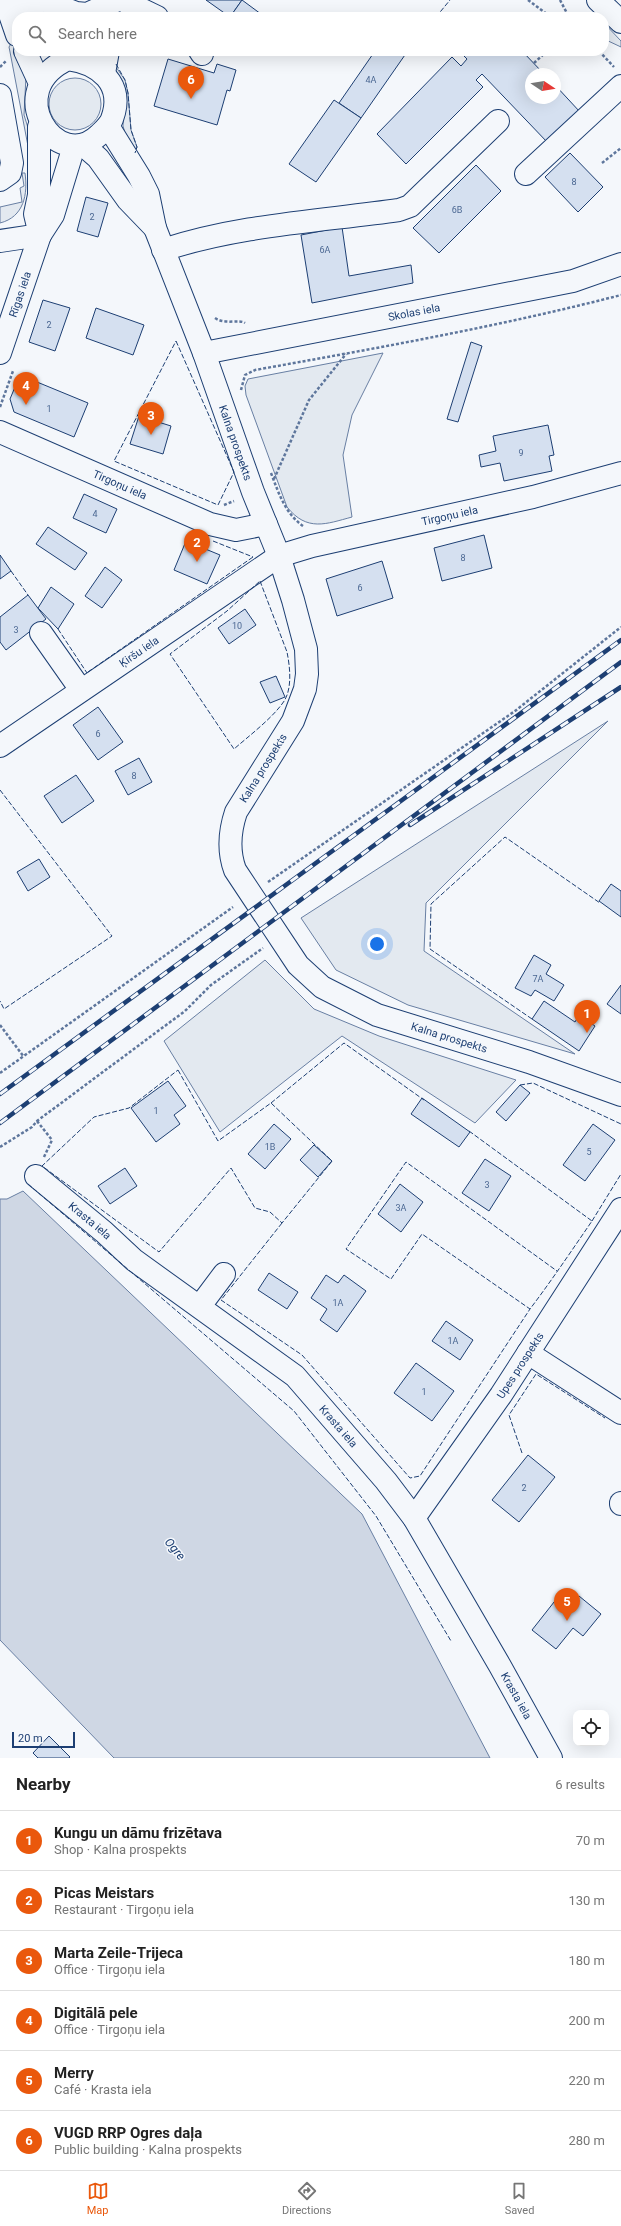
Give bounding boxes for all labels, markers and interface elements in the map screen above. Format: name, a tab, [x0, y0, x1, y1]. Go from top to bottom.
search box	[12, 12, 609, 56]
icon: search	[26, 23, 48, 45]
text: Search here	[58, 25, 137, 43]
pin: 6	[178, 66, 204, 99]
north arrow	[525, 68, 561, 104]
house number: 4A	[366, 75, 377, 85]
house number: 8	[571, 177, 577, 187]
house number: 6B	[452, 205, 463, 215]
house number: 2	[89, 212, 95, 222]
house number: 6A	[320, 245, 331, 255]
street label: Rīgas iela	[7, 270, 34, 319]
street label: Skolas iela	[387, 301, 441, 324]
house number: 2	[46, 320, 52, 330]
pin: 4	[13, 372, 39, 405]
pin: 3	[138, 402, 164, 435]
street label: Kalna prospekts	[216, 403, 255, 483]
house number: 1	[46, 404, 52, 414]
house number: 9	[518, 448, 524, 458]
street label: Tirgoņu iela	[91, 468, 149, 503]
street label: Tirgoņu iela	[420, 503, 479, 529]
house number: 4	[92, 509, 98, 519]
pin: 2	[184, 529, 210, 562]
house number: 8	[460, 553, 466, 563]
house number: 6	[357, 583, 363, 593]
house number: 10	[232, 621, 242, 631]
house number: 3	[13, 625, 19, 635]
street label: Ķiršu iela	[117, 634, 161, 670]
house number: 6	[95, 729, 101, 739]
street label: Kalna prospekts	[237, 731, 290, 805]
house number: 8	[131, 771, 137, 781]
your location	[367, 934, 387, 954]
house number: 7A	[533, 974, 544, 984]
pin: 1	[574, 1000, 600, 1033]
street label: Kalna prospekts	[409, 1020, 489, 1056]
house number: 1	[153, 1106, 159, 1116]
house number: 1B	[265, 1142, 276, 1152]
house number: 5	[586, 1147, 592, 1157]
house number: 3	[484, 1180, 490, 1190]
street label: Krasta iela	[66, 1199, 114, 1242]
house number: 3A	[396, 1203, 407, 1213]
house number: 1A	[333, 1298, 344, 1308]
street label: Upes prospekts	[494, 1330, 547, 1401]
house number: 1A	[448, 1336, 459, 1346]
house number: 1	[421, 1387, 427, 1397]
street label: Krasta iela	[316, 1403, 360, 1450]
house number: 2	[521, 1483, 527, 1493]
water label: Ogre	[162, 1535, 188, 1563]
pin: 5	[554, 1588, 580, 1621]
street label: Krasta iela	[498, 1670, 534, 1722]
map controls	[573, 1710, 609, 1746]
button: locate	[573, 1710, 609, 1746]
scale bar	[12, 1730, 75, 1749]
text: 20 m	[18, 1732, 43, 1745]
text: Nearby	[16, 1774, 71, 1794]
text: 6 results	[555, 1777, 605, 1792]
text: Kungu un dāmu frizētava	[54, 1824, 222, 1842]
text: 1	[25, 1833, 33, 1848]
text: 70 m	[576, 1833, 605, 1848]
text: Shop · Kalna prospekts	[54, 1842, 187, 1857]
text: Picas Meistars	[54, 1884, 154, 1902]
text: 2	[25, 1893, 33, 1908]
text: 130 m	[568, 1893, 605, 1908]
text: Restaurant · Tirgoņu iela	[54, 1902, 194, 1917]
text: Marta Zeile-Trijeca	[54, 1944, 183, 1962]
text: 3	[25, 1953, 33, 1968]
text: 180 m	[568, 1953, 605, 1968]
text: Office · Tirgoņu iela	[54, 1962, 165, 1977]
text: Digitālā pele	[54, 2004, 138, 2022]
text: 4	[25, 2013, 33, 2028]
text: 200 m	[568, 2013, 605, 2028]
text: Office · Tirgoņu iela	[54, 2022, 165, 2037]
text: Merry	[54, 2064, 94, 2082]
text: 5	[25, 2073, 33, 2088]
text: 220 m	[568, 2073, 605, 2088]
text: Café · Krasta iela	[54, 2082, 152, 2097]
text: VUGD RRP Ogres daļa	[54, 2124, 202, 2142]
text: 6	[25, 2133, 33, 2148]
text: 280 m	[568, 2133, 605, 2148]
text: Public building · Kalna prospekts	[54, 2142, 242, 2157]
tab: Map	[87, 2180, 109, 2217]
tab: Directions	[282, 2180, 331, 2217]
tab: Saved	[505, 2180, 534, 2217]

